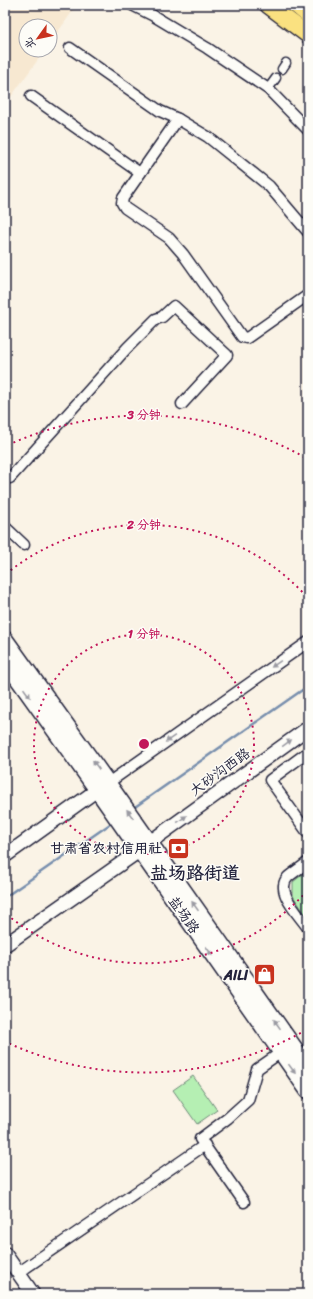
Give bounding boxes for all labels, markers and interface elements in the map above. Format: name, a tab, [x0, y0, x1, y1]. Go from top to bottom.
north arrow	[18, 18, 58, 58]
text: 北	[19, 33, 41, 53]
text: 3 分钟	[126, 404, 161, 426]
text: 2 分钟	[126, 514, 161, 536]
text: 1 分钟	[128, 623, 160, 645]
one-way arrow	[271, 660, 281, 668]
one-way arrow	[23, 688, 31, 698]
one-way arrow	[165, 735, 175, 743]
centre of rings	[137, 737, 151, 751]
one-way arrow	[282, 739, 293, 747]
street label: 大砂沟西路	[184, 741, 256, 803]
one-way arrow	[92, 760, 100, 770]
one-way arrow	[126, 809, 134, 819]
one-way arrow	[177, 815, 187, 823]
bank icon: 甘肃省农村信用社	[165, 835, 191, 861]
place label: 甘肃省农村信用社	[50, 836, 162, 861]
district label: 盐场路街道	[150, 857, 240, 889]
street label: 盐场路	[162, 891, 206, 939]
one-way arrow	[191, 900, 199, 911]
one-way arrow	[205, 945, 213, 956]
shop icon: AILI	[251, 962, 277, 988]
place label: AILI	[223, 963, 249, 988]
one-way arrow	[273, 1018, 281, 1029]
one-way arrow	[288, 1063, 296, 1074]

